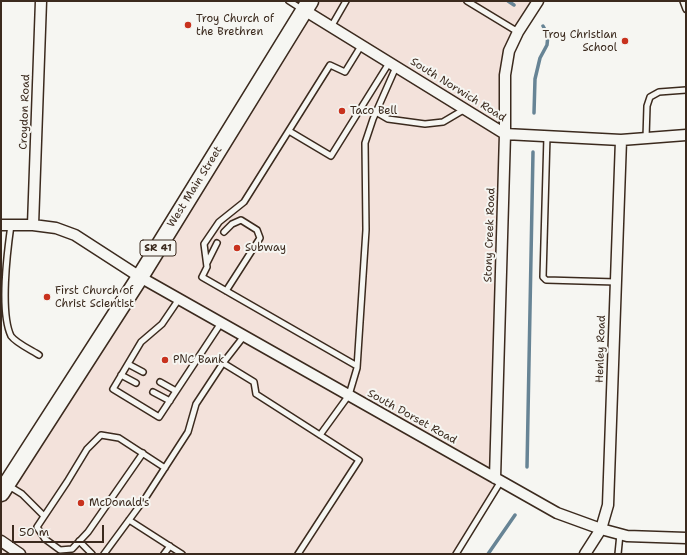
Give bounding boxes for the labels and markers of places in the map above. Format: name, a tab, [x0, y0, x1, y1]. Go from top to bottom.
place label: Troy Church of the Brethren	[196, 12, 274, 38]
marker: Troy Church of the Brethren	[183, 20, 193, 30]
place label: Troy Christian School	[543, 28, 617, 54]
marker: Troy Christian School	[620, 36, 630, 46]
place label: Taco Bell	[350, 104, 397, 118]
marker: Taco Bell	[337, 106, 347, 116]
place label: Subway	[245, 241, 286, 255]
marker: Subway	[232, 243, 242, 253]
place label: First Church of Christ Scientist	[55, 284, 134, 310]
marker: First Church of Christ Scientist	[42, 292, 52, 302]
place label: PNC Bank	[173, 353, 224, 367]
marker: PNC Bank	[160, 355, 170, 365]
place label: McDonald's	[89, 496, 149, 510]
marker: McDonald's	[76, 498, 86, 508]

